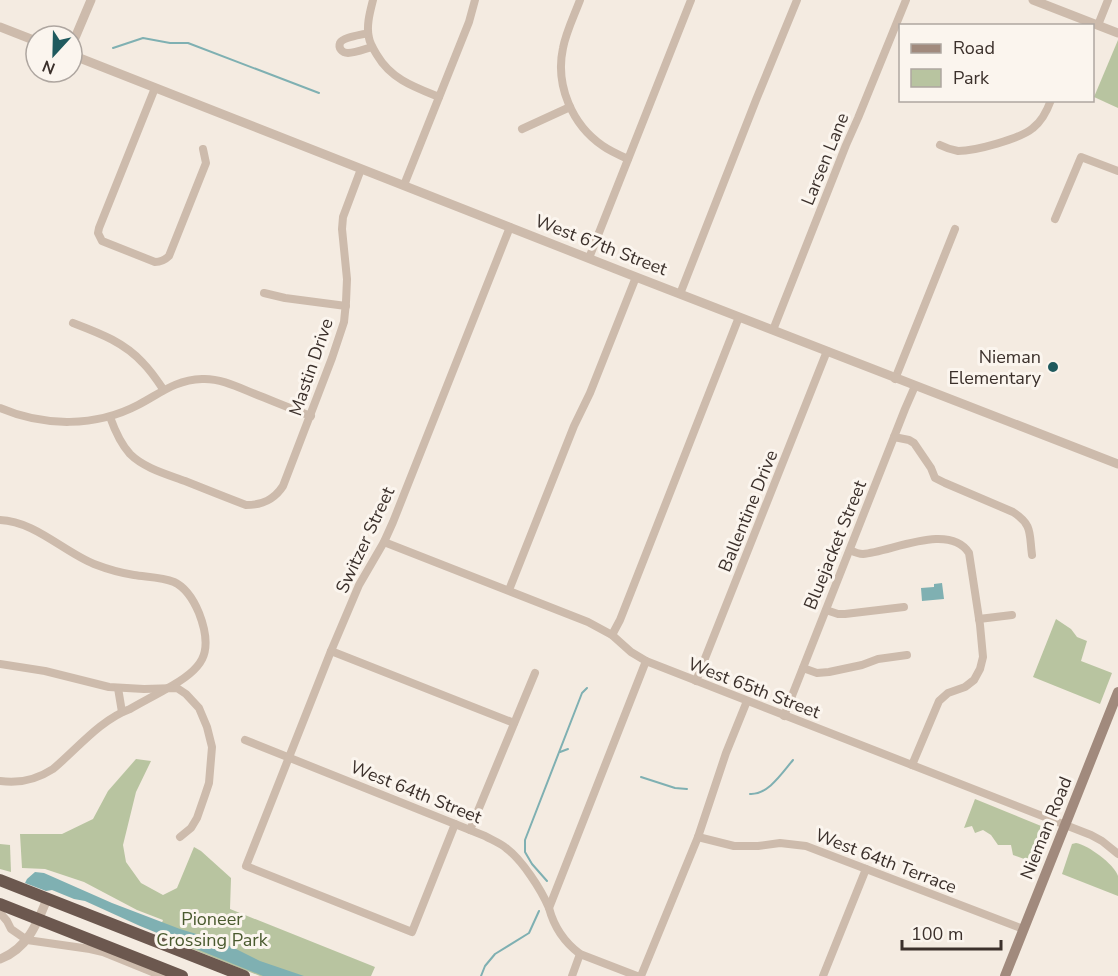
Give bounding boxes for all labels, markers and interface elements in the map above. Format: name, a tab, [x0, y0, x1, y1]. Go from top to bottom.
north arrow	[24, 24, 84, 84]
legend	[899, 24, 1094, 102]
text: Road	[953, 36, 995, 60]
text: N	[39, 55, 58, 79]
text: Park	[953, 66, 990, 90]
street label: Larsen Lane	[796, 109, 854, 209]
street label: West 67th Street	[531, 209, 671, 281]
street label: Mastin Drive	[283, 315, 339, 419]
place label: Nieman Elementary	[948, 345, 1042, 390]
marker: Nieman Elementary	[1046, 360, 1060, 374]
street label: Ballentine Drive	[713, 446, 783, 576]
street label: Bluejacket Street	[798, 476, 872, 613]
street label: Switzer Street	[330, 482, 400, 597]
street label: West 65th Street	[684, 652, 824, 724]
street label: West 64th Street	[347, 755, 486, 830]
street label: Nieman Road	[1015, 773, 1077, 883]
street label: West 64th Terrace	[812, 823, 960, 899]
park label: Pioneer Crossing Park	[156, 907, 269, 952]
scale bar	[902, 913, 1001, 951]
text: 100 m	[911, 922, 963, 946]

